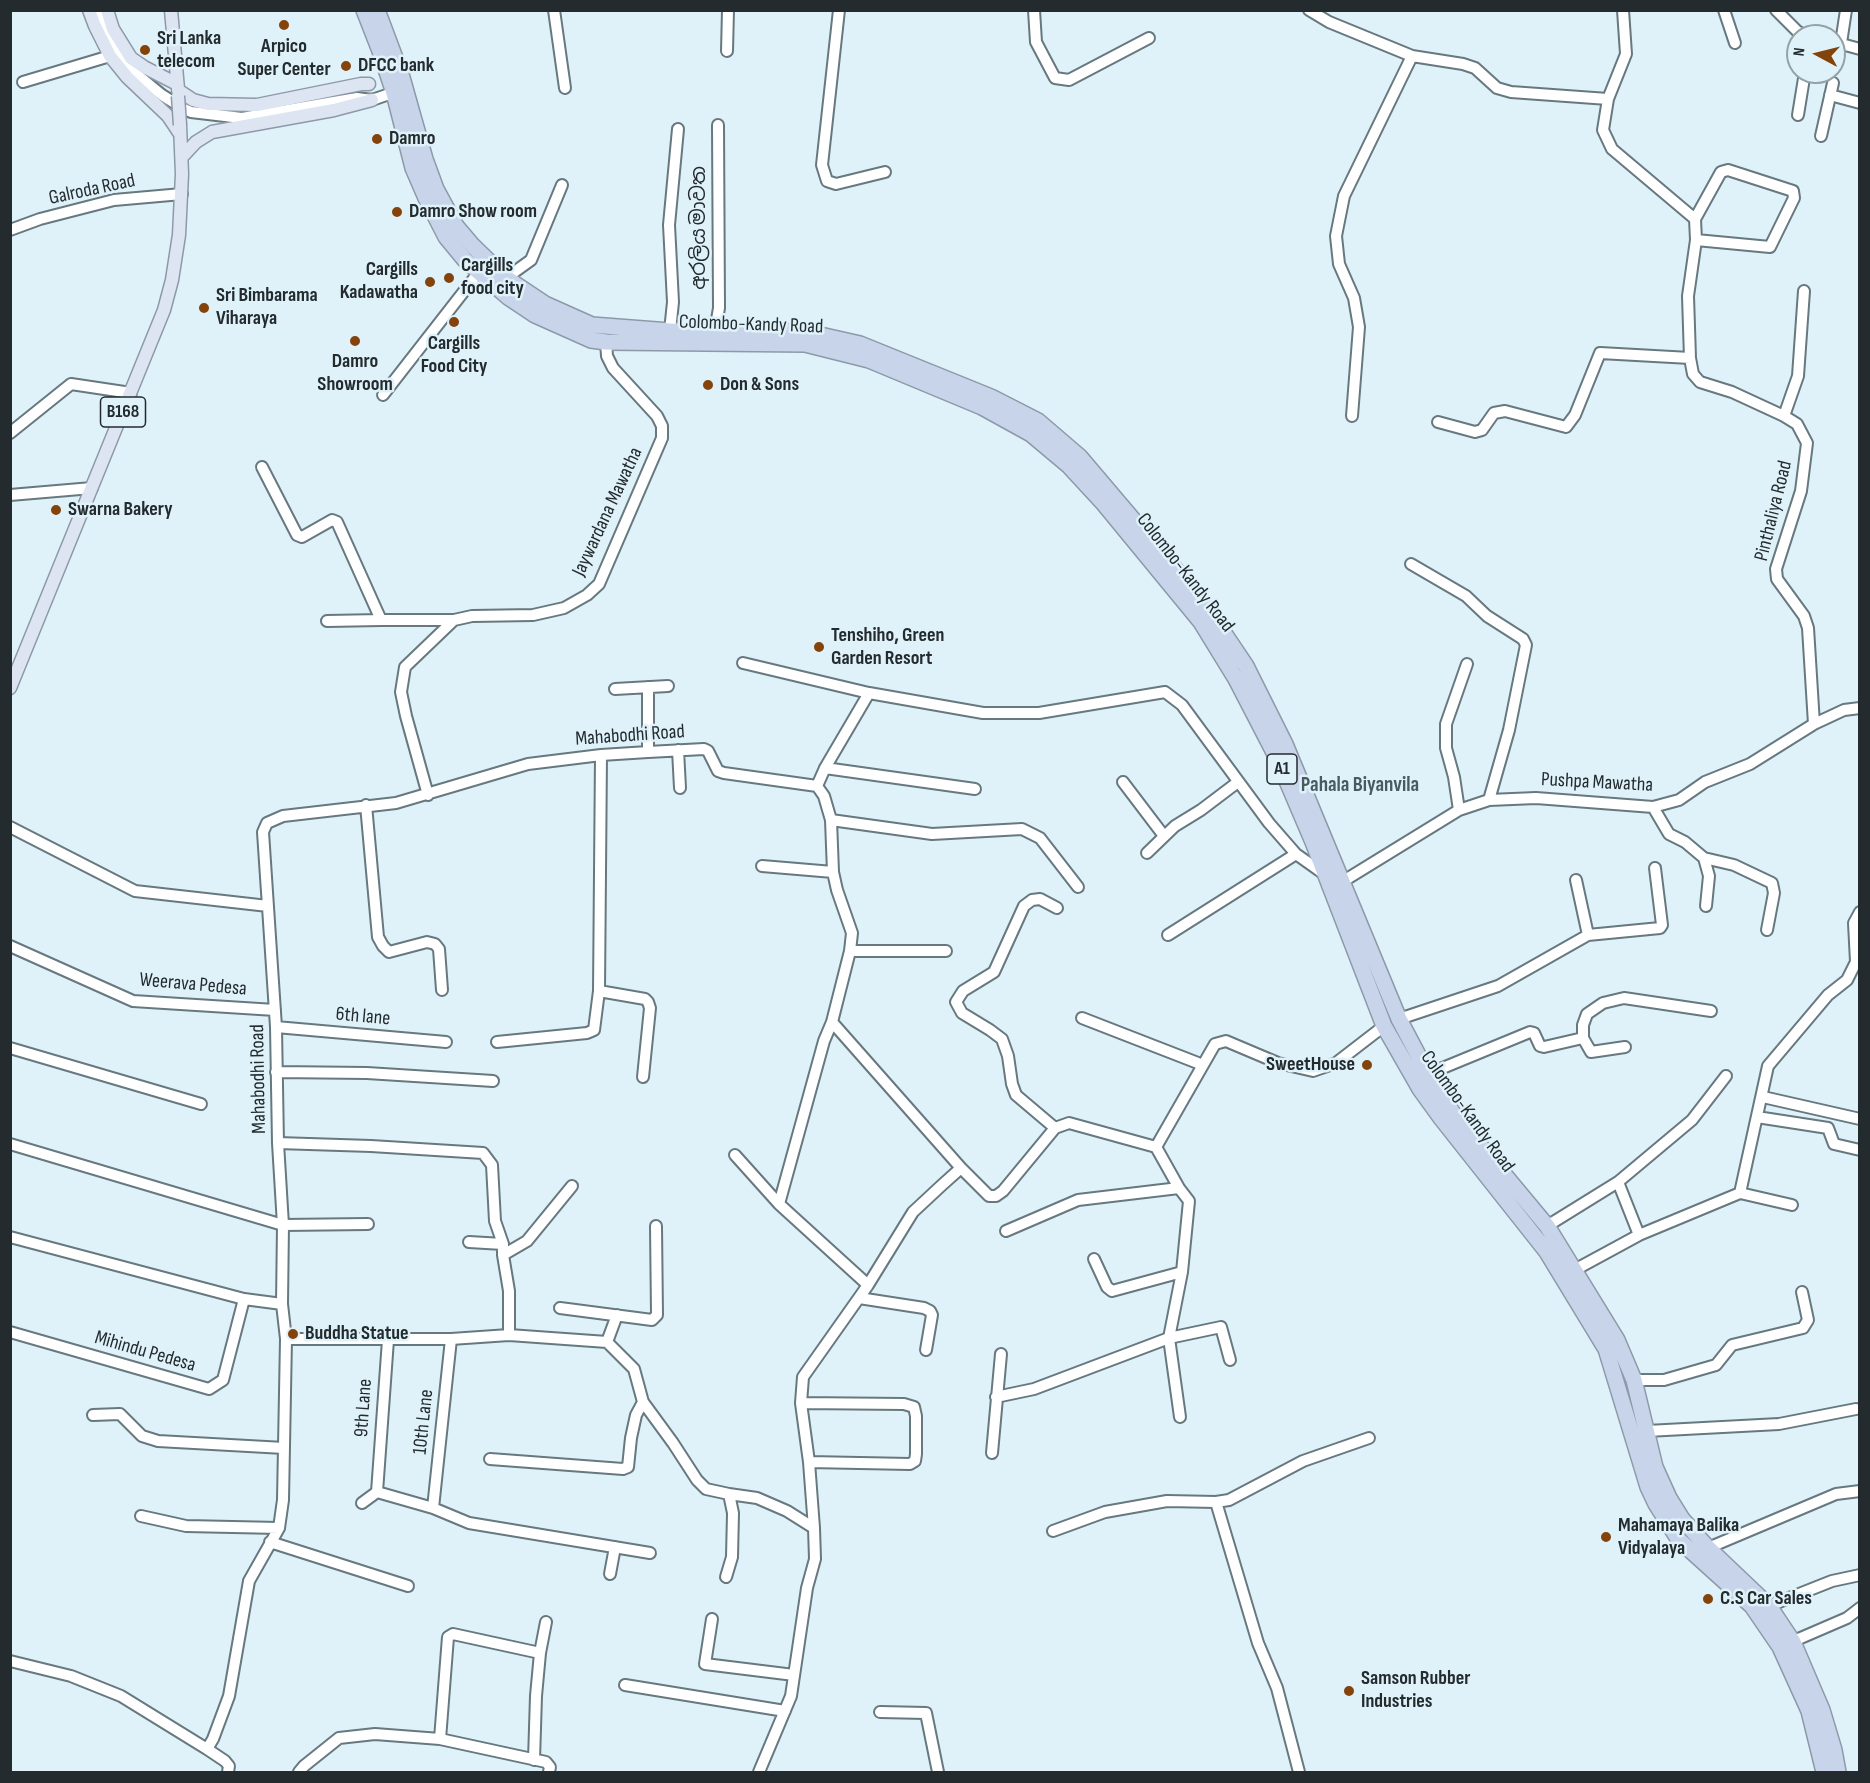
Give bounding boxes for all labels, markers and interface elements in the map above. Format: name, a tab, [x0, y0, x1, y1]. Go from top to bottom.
marker: Arpico Super Center	[277, 18, 291, 32]
north arrow	[1786, 24, 1846, 84]
place label: Sri Lanka telecom	[157, 27, 221, 74]
place label: Arpico Super Center	[237, 35, 331, 82]
marker: Sri Lanka telecom	[138, 43, 152, 57]
text: N	[1790, 47, 1810, 57]
place label: DFCC bank	[358, 54, 434, 78]
marker: DFCC bank	[339, 59, 353, 73]
place label: Damro	[389, 127, 435, 151]
marker: Damro	[370, 132, 384, 146]
street label: අරලිය මාවත	[688, 166, 712, 290]
street label: Galroda Road	[47, 169, 137, 211]
place label: Damro Show room	[409, 200, 537, 224]
marker: Damro Show room	[390, 205, 404, 219]
place label: Cargills food city	[461, 254, 524, 301]
place label: Cargills Kadawatha	[340, 258, 418, 305]
marker: Cargills food city	[442, 271, 456, 285]
marker: Cargills Kadawatha	[423, 275, 437, 289]
place label: Sri Bimbarama Viharaya	[216, 284, 318, 331]
marker: Sri Bimbarama Viharaya	[197, 301, 211, 315]
street label: Colombo-Kandy Road	[678, 310, 824, 340]
marker: Cargills Food City	[447, 315, 461, 329]
place label: Cargills Food City	[421, 332, 487, 379]
marker: Damro Showroom	[348, 334, 362, 348]
place label: Damro Showroom	[317, 350, 393, 397]
place label: Don & Sons	[720, 373, 799, 397]
marker: Don & Sons	[701, 378, 715, 392]
road number: B168	[100, 397, 146, 427]
street label: Jaywardana Mawatha	[568, 444, 648, 580]
street label: Pinthaliya Road	[1750, 458, 1798, 564]
place label: Swarna Bakery	[68, 498, 172, 522]
marker: Swarna Bakery	[49, 503, 63, 517]
street label: Colombo-Kandy Road	[1131, 509, 1239, 637]
place label: Tenshiho, Green Garden Resort	[831, 624, 944, 671]
marker: Tenshiho, Green Garden Resort	[812, 640, 826, 654]
street label: Mahabodhi Road	[575, 720, 685, 752]
road number: A1	[1267, 754, 1297, 784]
street label: Pushpa Mawatha	[1540, 768, 1654, 798]
district label: Pahala Biyanvila	[1301, 773, 1419, 799]
street label: Weerava Pedesa	[138, 968, 248, 1002]
street label: 6th lane	[335, 1003, 391, 1031]
street label: Mahabodhi Road	[246, 1024, 272, 1134]
street label: Colombo-Kandy Road	[1415, 1047, 1519, 1177]
place label: SweetHouse	[1266, 1053, 1355, 1077]
marker: SweetHouse	[1360, 1058, 1374, 1072]
place label: Buddha Statue	[305, 1322, 409, 1346]
street label: Mihindu Pedesa	[92, 1326, 198, 1378]
marker: Buddha Statue	[286, 1327, 300, 1341]
street label: 9th Lane	[350, 1378, 378, 1438]
street label: 10th Lane	[409, 1388, 439, 1456]
place label: Mahamaya Balika Vidyalaya	[1618, 1514, 1739, 1561]
marker: Mahamaya Balika Vidyalaya	[1599, 1530, 1613, 1544]
place label: C.S Car Sales	[1720, 1587, 1812, 1611]
marker: C.S Car Sales	[1701, 1592, 1715, 1606]
place label: Samson Rubber Industries	[1361, 1667, 1470, 1714]
marker: Samson Rubber Industries	[1342, 1684, 1356, 1698]

